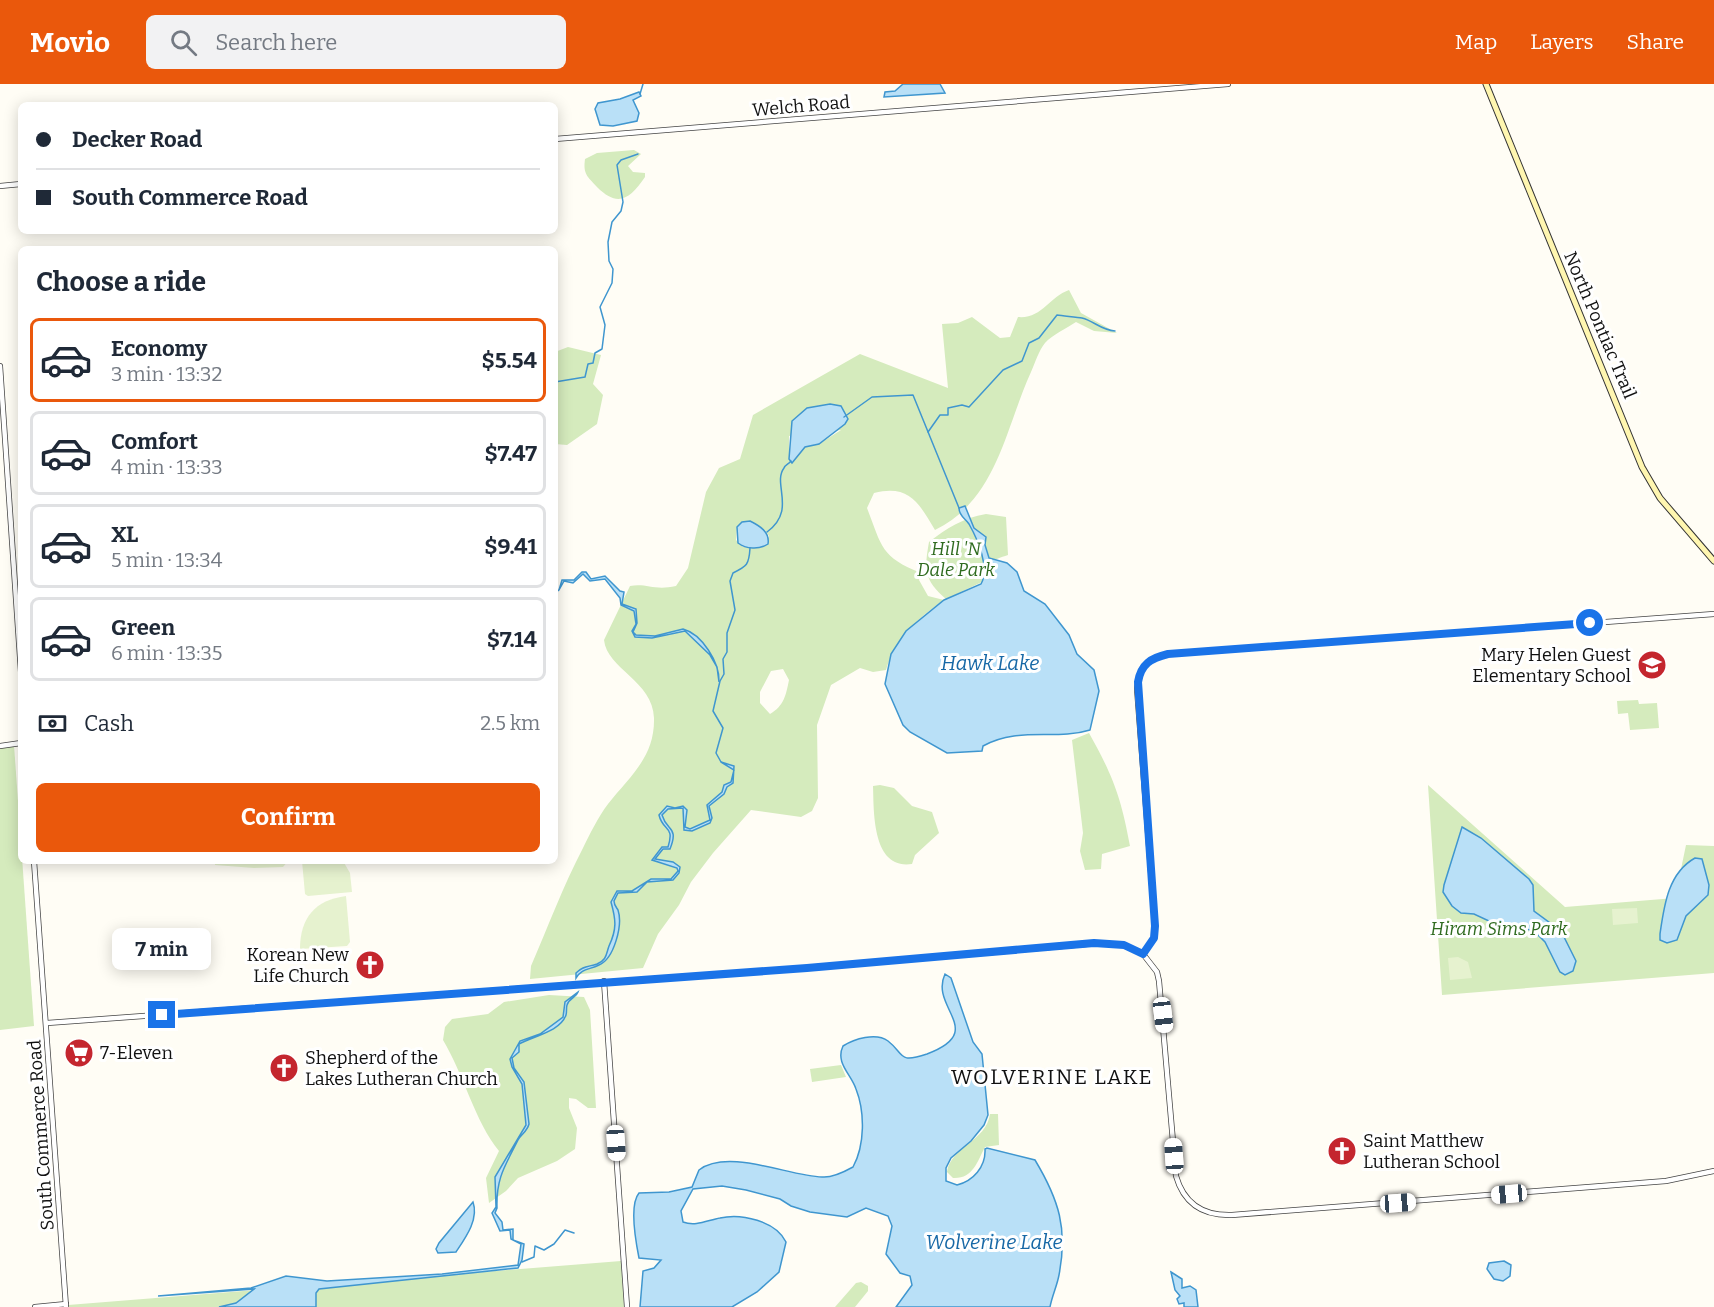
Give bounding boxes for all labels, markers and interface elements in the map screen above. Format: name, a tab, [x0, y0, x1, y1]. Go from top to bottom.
search box	[146, 15, 566, 69]
text: Movio	[30, 26, 110, 59]
icon: search	[167, 26, 200, 59]
text: Search here	[215, 29, 337, 56]
text: Map	[1455, 29, 1497, 55]
text: Layers	[1530, 29, 1594, 55]
text: Share	[1627, 29, 1684, 55]
street label: Welch Road	[751, 91, 851, 121]
text: Decker Road	[72, 126, 202, 153]
text: South Commerce Road	[72, 184, 308, 211]
street label: North Pontiac Trail	[1559, 248, 1641, 402]
text: Choose a ride	[36, 266, 206, 298]
icon: car	[39, 333, 93, 387]
text: Economy	[111, 335, 207, 362]
text: $5.54	[481, 347, 537, 374]
text: 3 min · 13:32	[111, 362, 222, 386]
icon: car	[39, 426, 93, 480]
text: Comfort	[111, 428, 198, 455]
text: $7.47	[485, 440, 537, 467]
text: 4 min · 13:33	[111, 455, 223, 479]
icon: car	[39, 519, 93, 573]
text: XL	[111, 521, 138, 548]
text: $9.41	[484, 533, 537, 560]
park label: Hill 'N Dale Park	[917, 538, 995, 581]
text: 5 min · 13:34	[111, 548, 222, 572]
route start	[1576, 609, 1603, 636]
icon: car	[39, 612, 93, 666]
text: Green	[111, 614, 175, 641]
text: $7.14	[487, 626, 537, 653]
text: 6 min · 13:35	[111, 641, 222, 665]
place label: Mary Helen Guest Elementary School	[1472, 644, 1631, 687]
school or university icon: Mary Helen Guest Elementary School	[1636, 649, 1668, 681]
water label: Hawk Lake	[941, 651, 1039, 675]
icon: cash	[36, 707, 69, 740]
text: Cash	[84, 710, 134, 737]
text: 2.5 km	[480, 711, 540, 735]
button: Confirm	[36, 783, 540, 852]
park label: Hiram Sims Park	[1430, 918, 1568, 940]
callout: 7 min	[112, 928, 212, 970]
text: 7 min	[135, 937, 188, 961]
place label: Korean New Life Church	[247, 944, 350, 987]
church icon: Korean New Life Church	[354, 949, 386, 981]
car	[1152, 996, 1174, 1034]
route end	[148, 1001, 175, 1028]
supermarket icon: 7-Eleven	[63, 1037, 95, 1069]
street label: South Commerce Road	[23, 1039, 59, 1231]
place label: 7-Eleven	[100, 1042, 173, 1064]
place label: Shepherd of the Lakes Lutheran Church	[305, 1047, 498, 1090]
church icon: Shepherd of the Lakes Lutheran Church	[268, 1052, 300, 1084]
district label: WOLVERINE LAKE	[951, 1064, 1153, 1090]
car	[606, 1124, 626, 1162]
place label: Saint Matthew Lutheran School	[1363, 1130, 1500, 1173]
church icon: Saint Matthew Lutheran School	[1326, 1135, 1358, 1167]
car	[1164, 1137, 1184, 1175]
car	[1490, 1183, 1528, 1205]
car	[1379, 1193, 1417, 1213]
water label: Wolverine Lake	[926, 1230, 1062, 1254]

